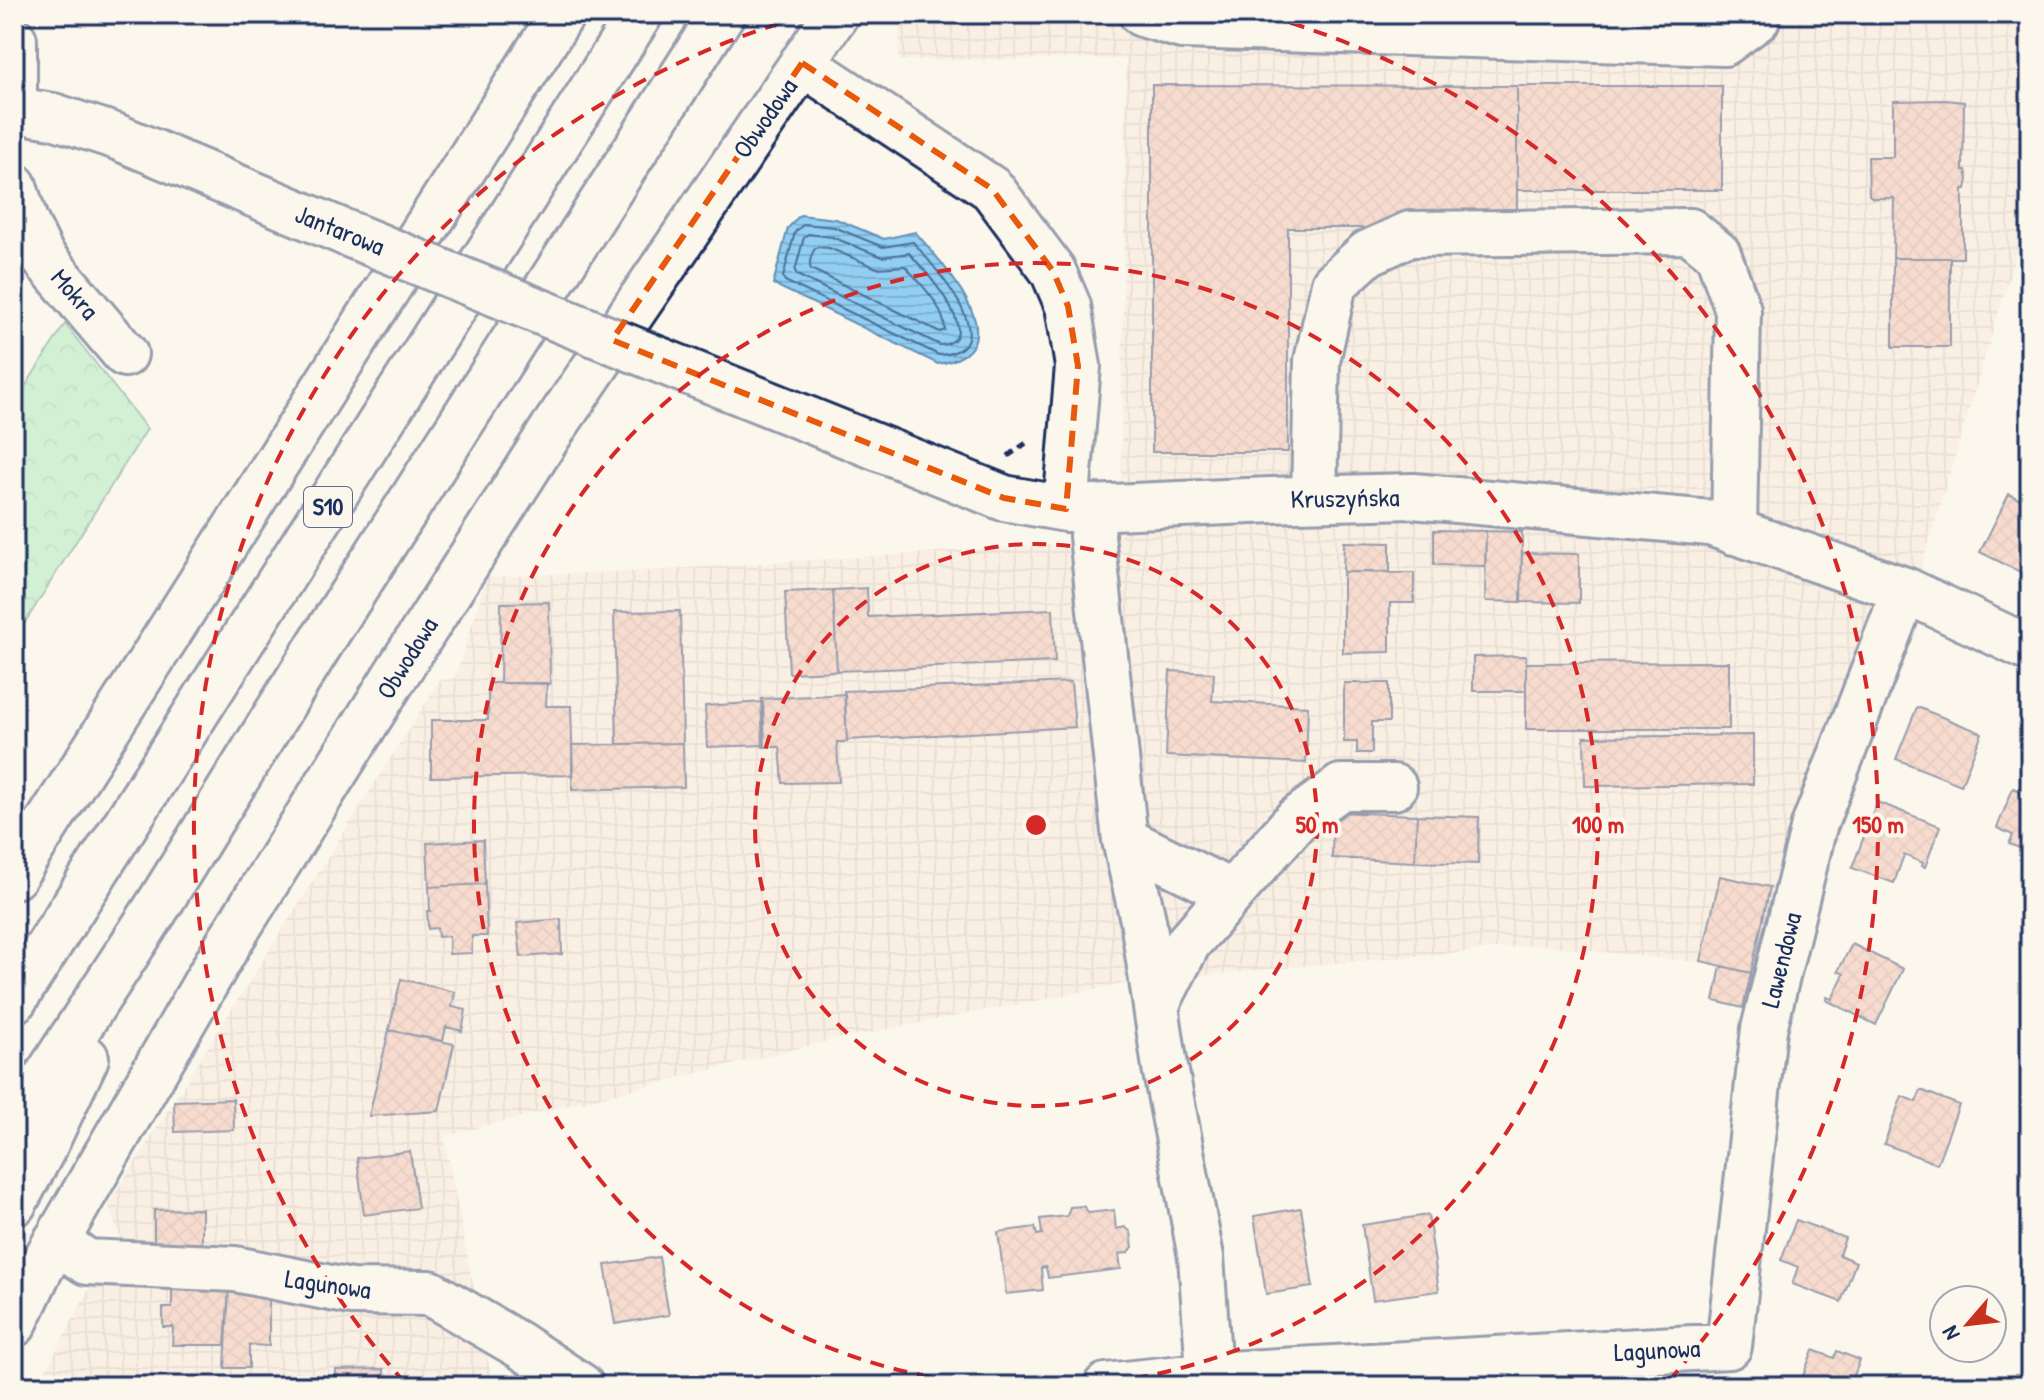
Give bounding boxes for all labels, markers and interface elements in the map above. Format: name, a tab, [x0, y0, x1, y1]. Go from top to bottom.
street label: Obwodowa	[724, 71, 805, 165]
street label: Jantarowa	[290, 196, 390, 263]
street label: Mokra	[43, 261, 107, 327]
street label: Kruszyńska	[1290, 479, 1400, 516]
road number: S10	[304, 487, 352, 527]
street label: Obwodowa	[368, 610, 445, 705]
text: 50 m	[1296, 808, 1338, 840]
text: 100 m	[1572, 808, 1624, 840]
text: 150 m	[1852, 808, 1904, 840]
centre of rings	[1022, 811, 1050, 839]
street label: Lawendowa	[1752, 909, 1809, 1011]
street label: Lagunowa	[283, 1260, 373, 1307]
north arrow	[1928, 1284, 2008, 1364]
text: N	[1934, 1321, 1966, 1346]
street label: Lagunowa	[1613, 1330, 1701, 1369]

